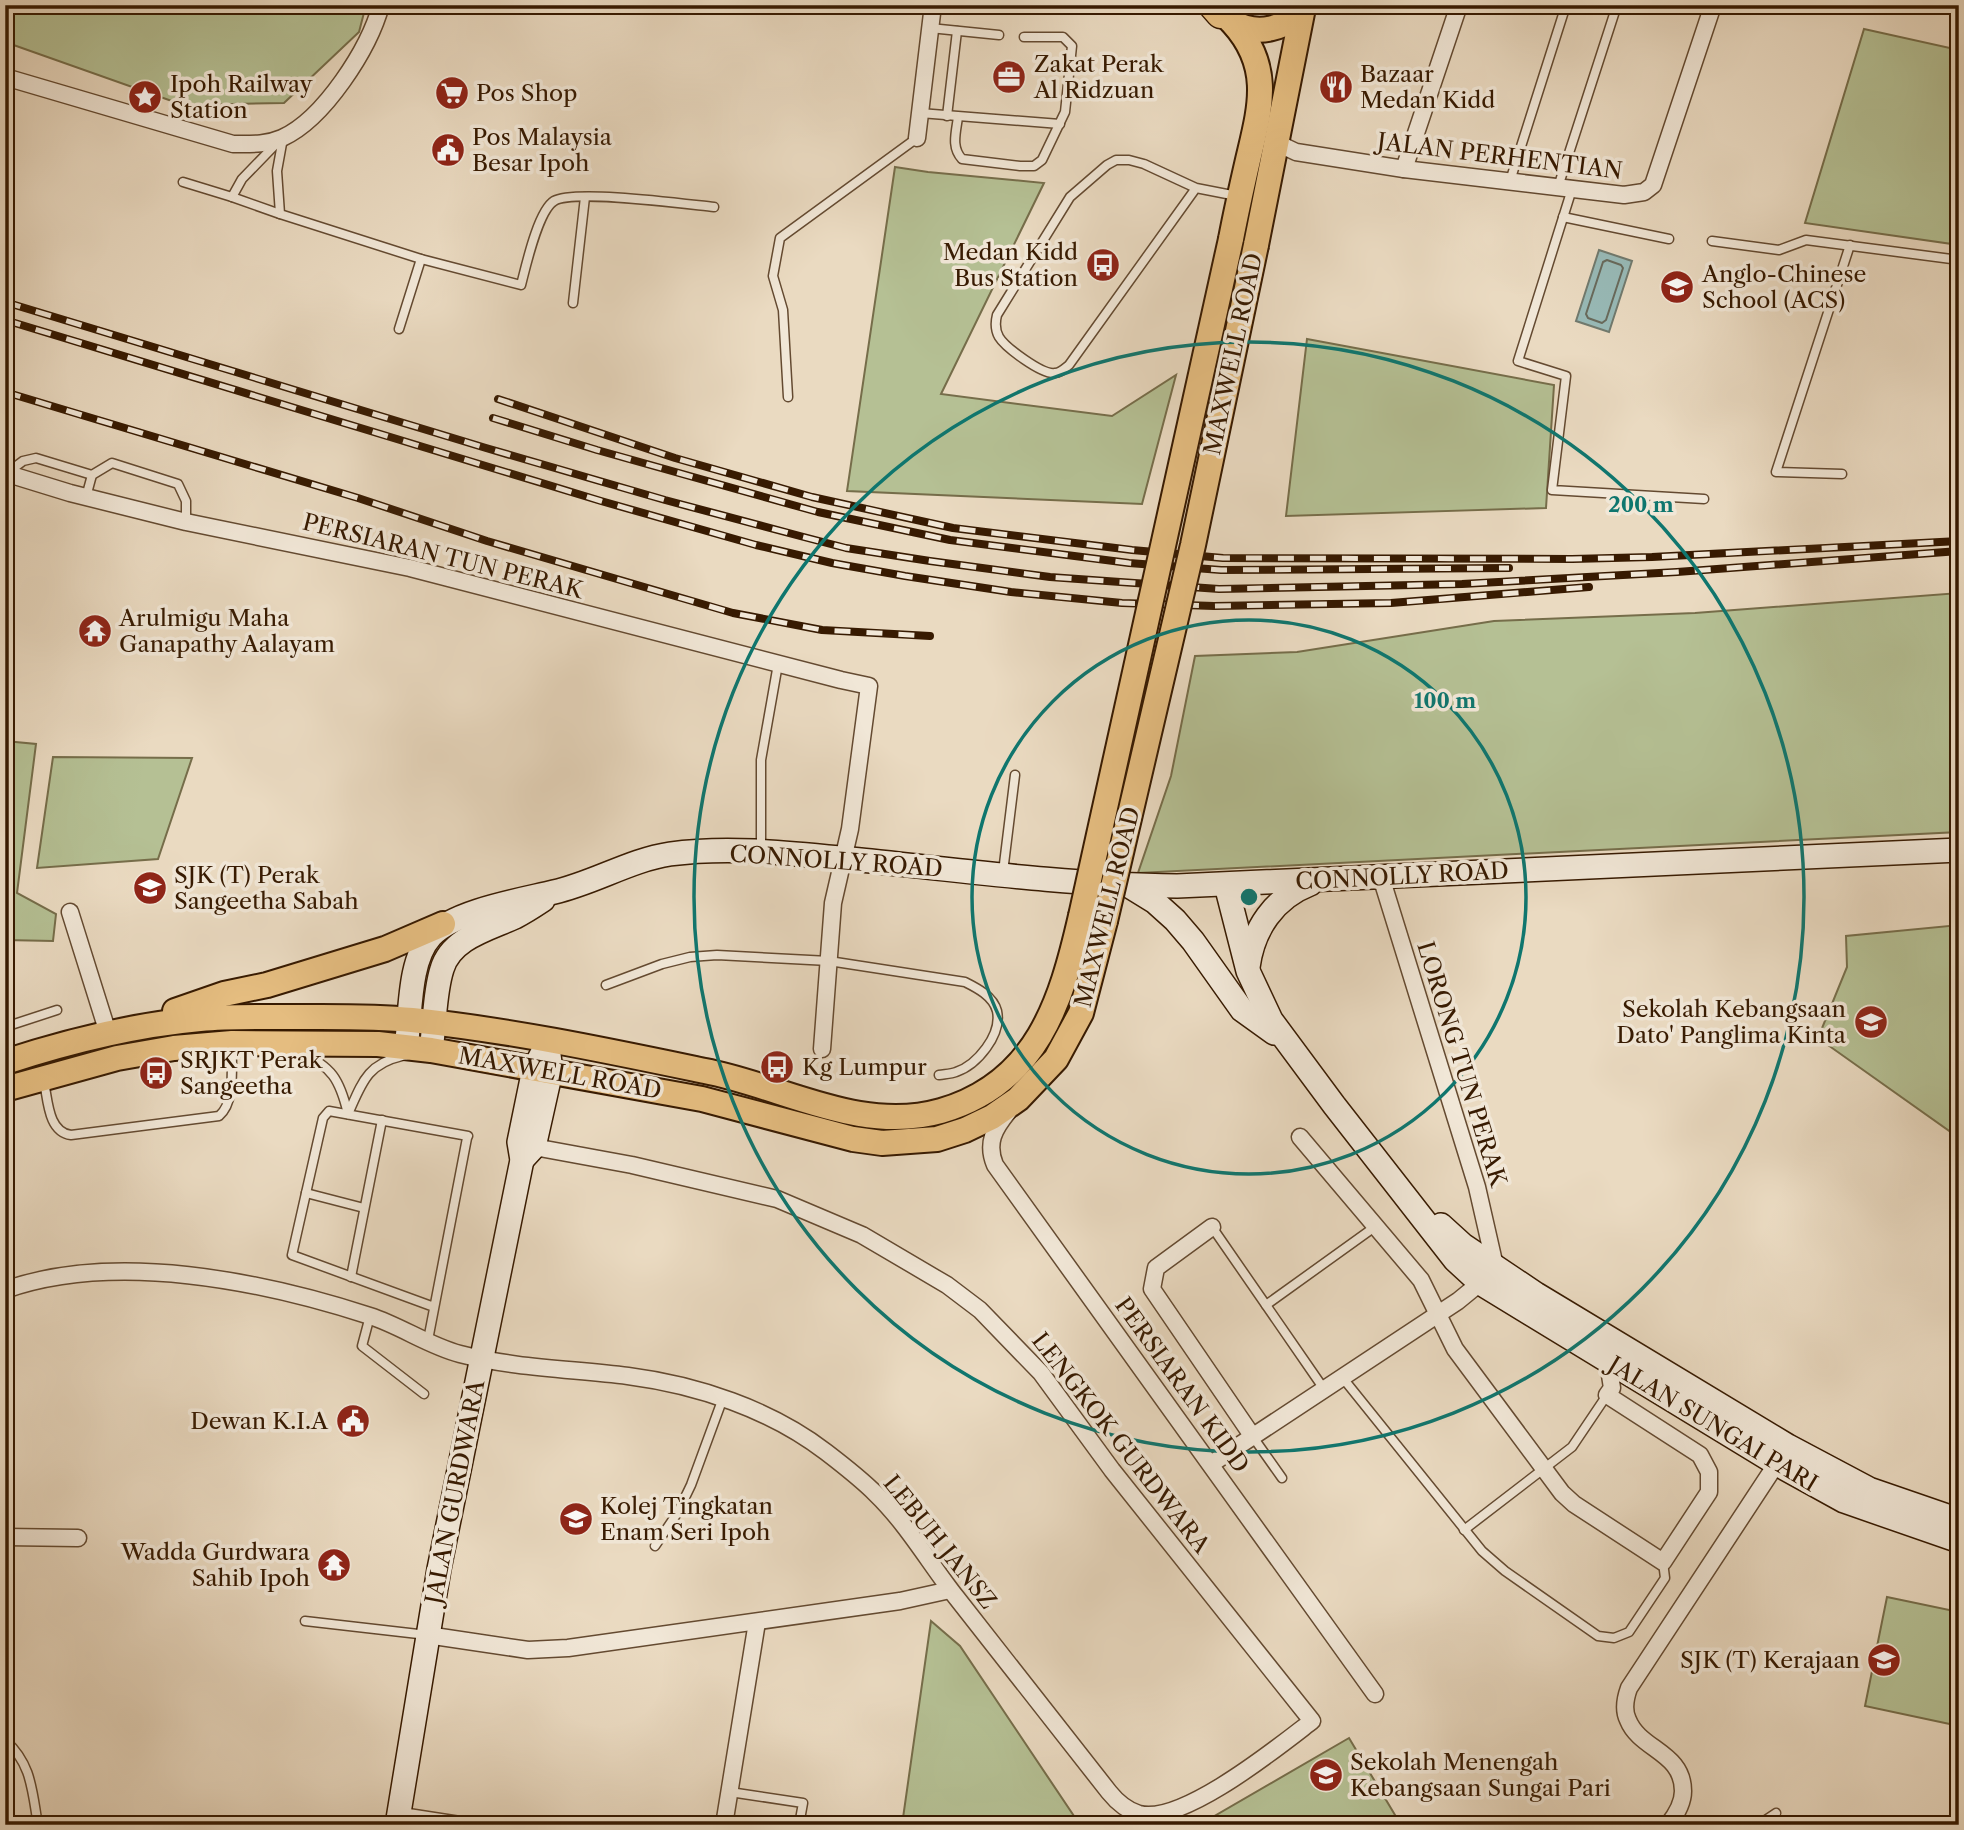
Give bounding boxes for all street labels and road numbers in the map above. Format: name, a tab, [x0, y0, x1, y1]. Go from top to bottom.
street label: JALAN PERHENTIAN	[1373, 127, 1624, 185]
street label: MAXWELL ROAD	[1198, 250, 1268, 458]
street label: PERSIARAN TUN PERAK	[300, 508, 587, 605]
street label: MAXWELL ROAD	[1069, 804, 1145, 1010]
street label: CONNOLLY ROAD	[728, 840, 944, 882]
street label: CONNOLLY ROAD	[1295, 856, 1509, 896]
street label: LORONG TUN PERAK	[1411, 938, 1513, 1191]
street label: MAXWELL ROAD	[456, 1041, 664, 1105]
street label: PERSIARAN KIDD	[1109, 1292, 1255, 1478]
street label: LENGKOK GURDWARA	[1026, 1327, 1217, 1560]
street label: JALAN SUNGAI PARI	[1601, 1349, 1823, 1498]
street label: JALAN GURDWARA	[419, 1377, 491, 1609]
street label: LEBUH JANSZ	[878, 1469, 1002, 1615]

